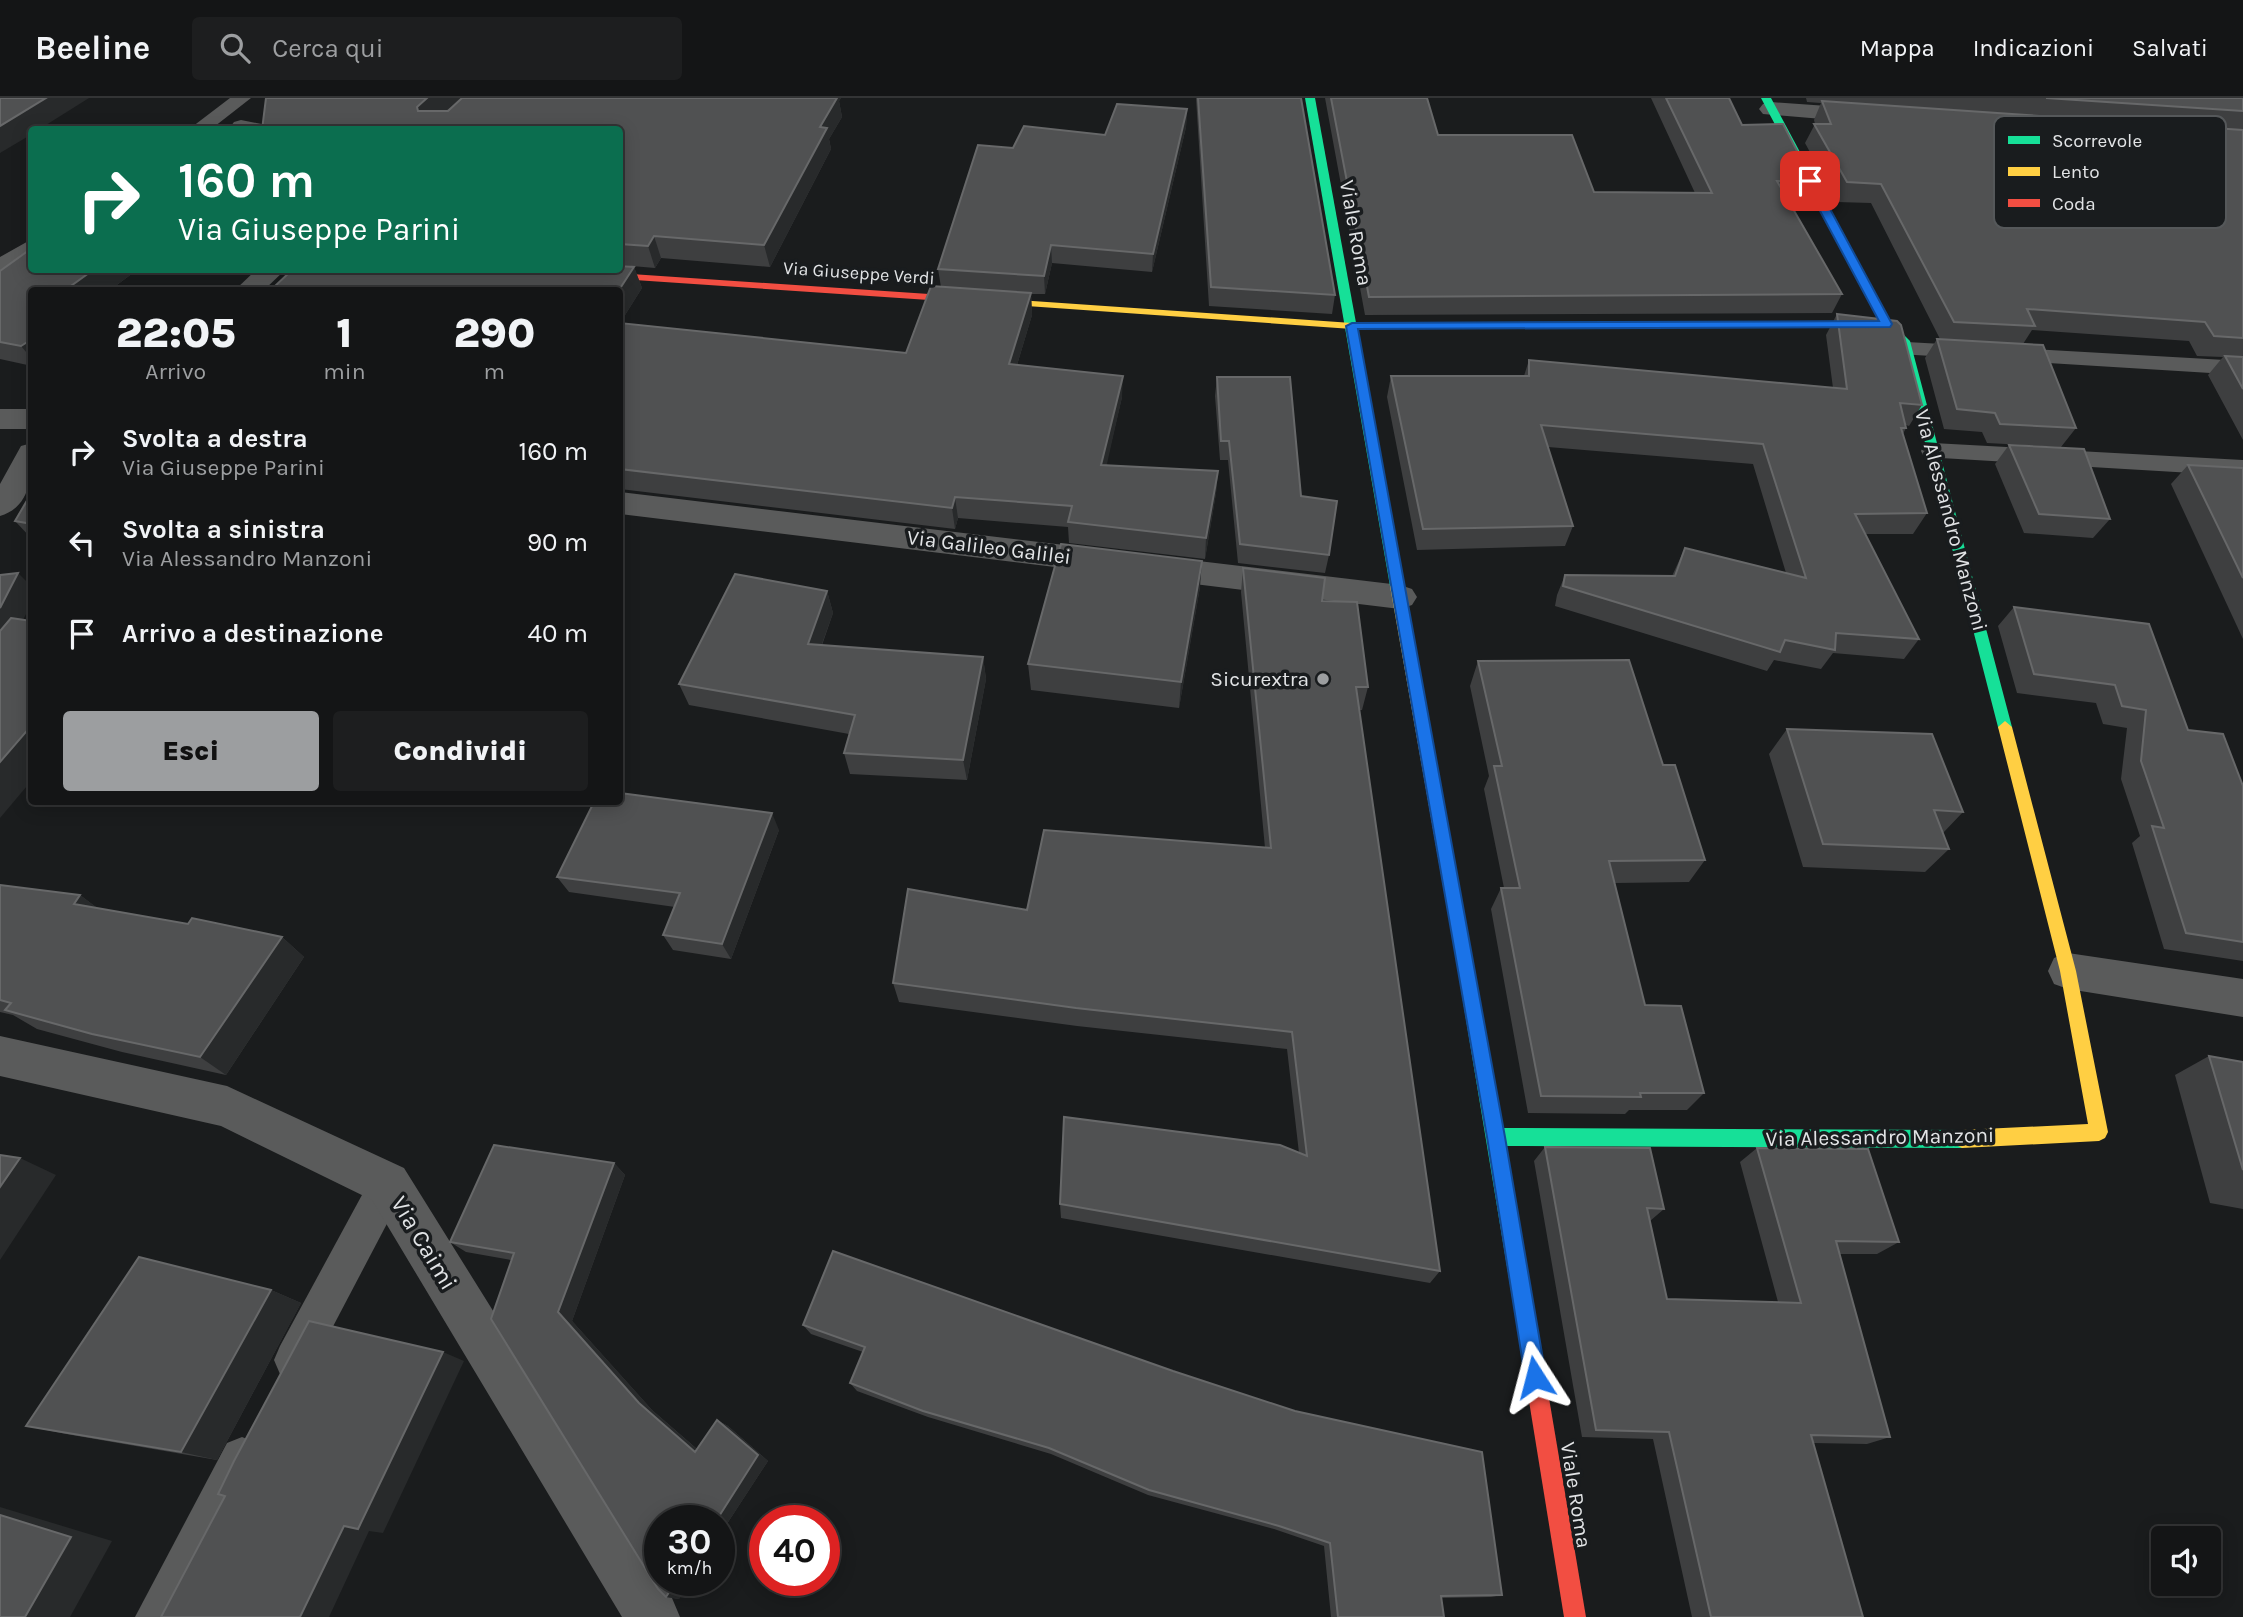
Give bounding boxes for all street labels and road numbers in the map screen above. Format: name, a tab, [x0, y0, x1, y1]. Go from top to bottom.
street label: Viale Roma	[1335, 178, 1377, 288]
street label: Via Giuseppe Verdi	[782, 257, 936, 289]
street label: Via Alessandro Manzoni	[1910, 407, 1992, 633]
street label: Via Galileo Galilei	[906, 525, 1072, 569]
street label: Via Alessandro Manzoni	[1766, 1123, 1994, 1151]
street label: Via Caimi	[385, 1191, 463, 1295]
street label: Viale Roma	[1556, 1440, 1596, 1550]

